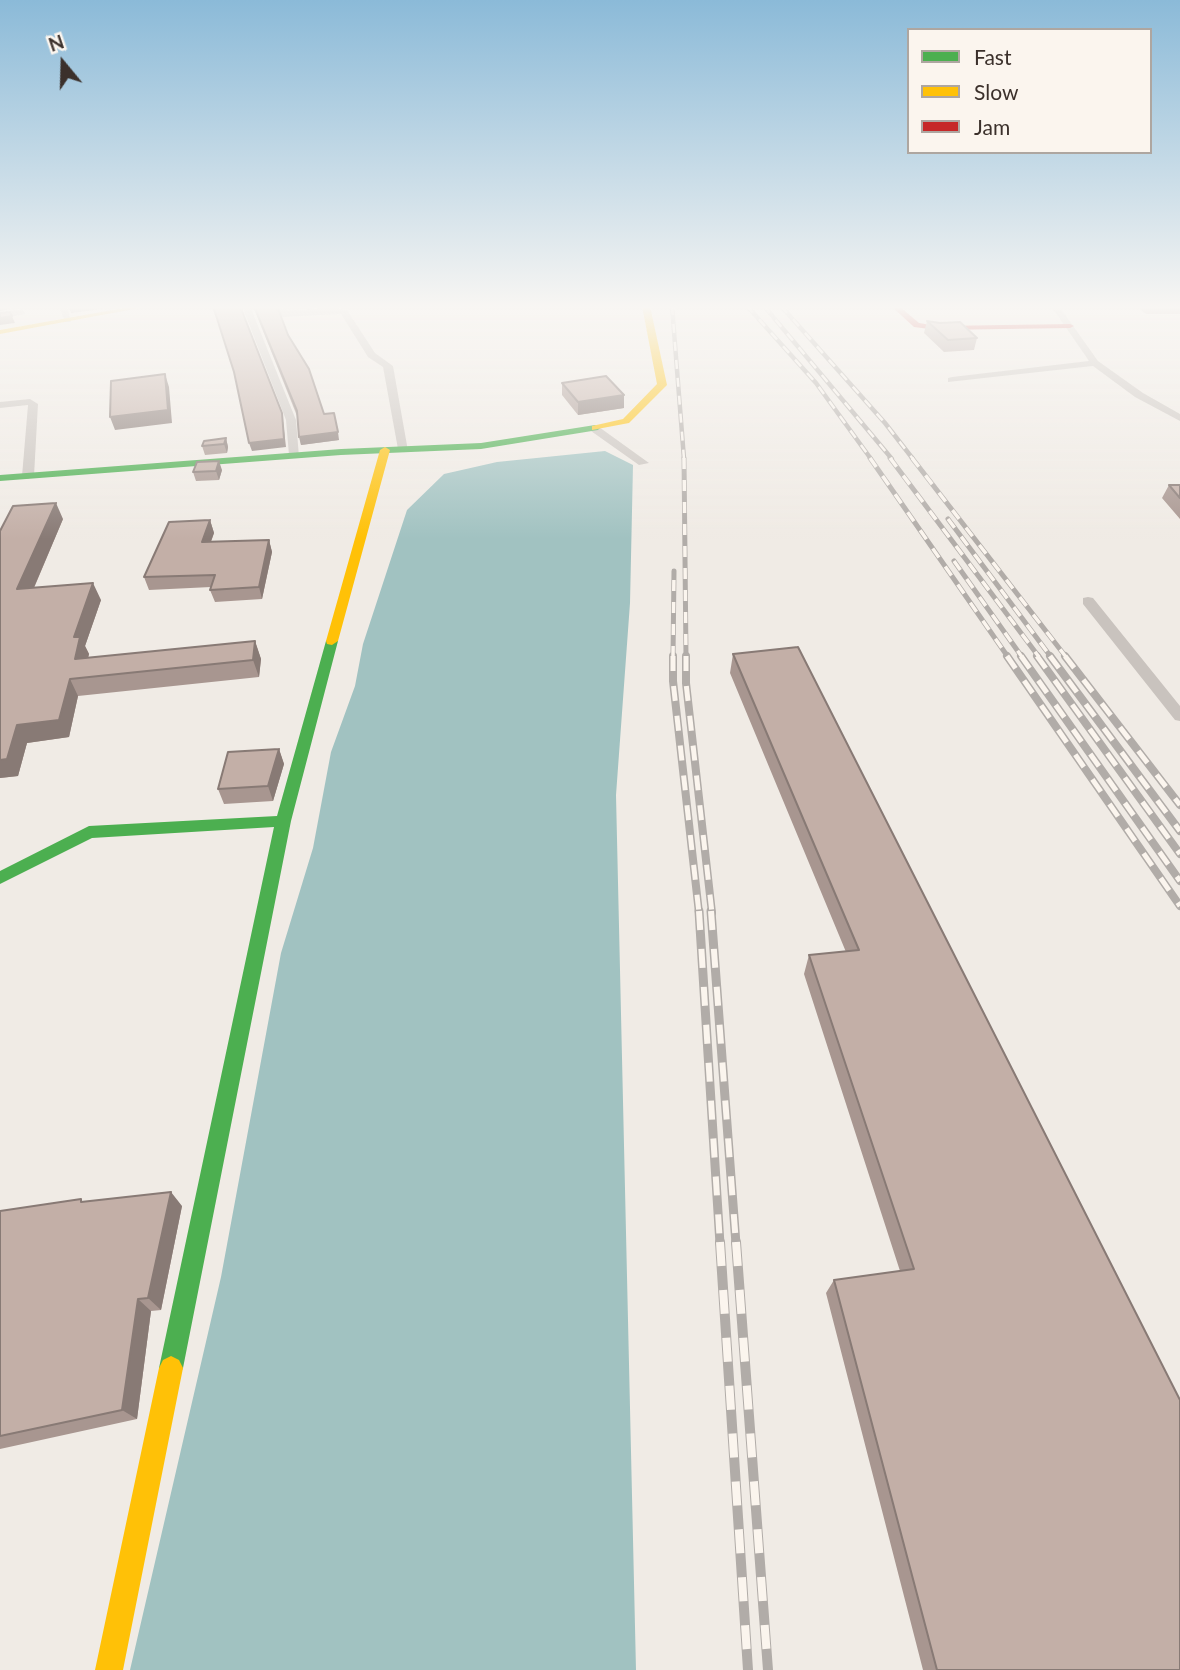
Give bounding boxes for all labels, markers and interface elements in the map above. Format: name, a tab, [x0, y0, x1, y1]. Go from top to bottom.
north arrow	[28, 28, 98, 98]
legend	[907, 28, 1152, 154]
text: N	[45, 29, 67, 56]
text: Fast	[974, 44, 1011, 69]
text: Slow	[974, 79, 1018, 104]
text: Jam	[974, 114, 1010, 139]

